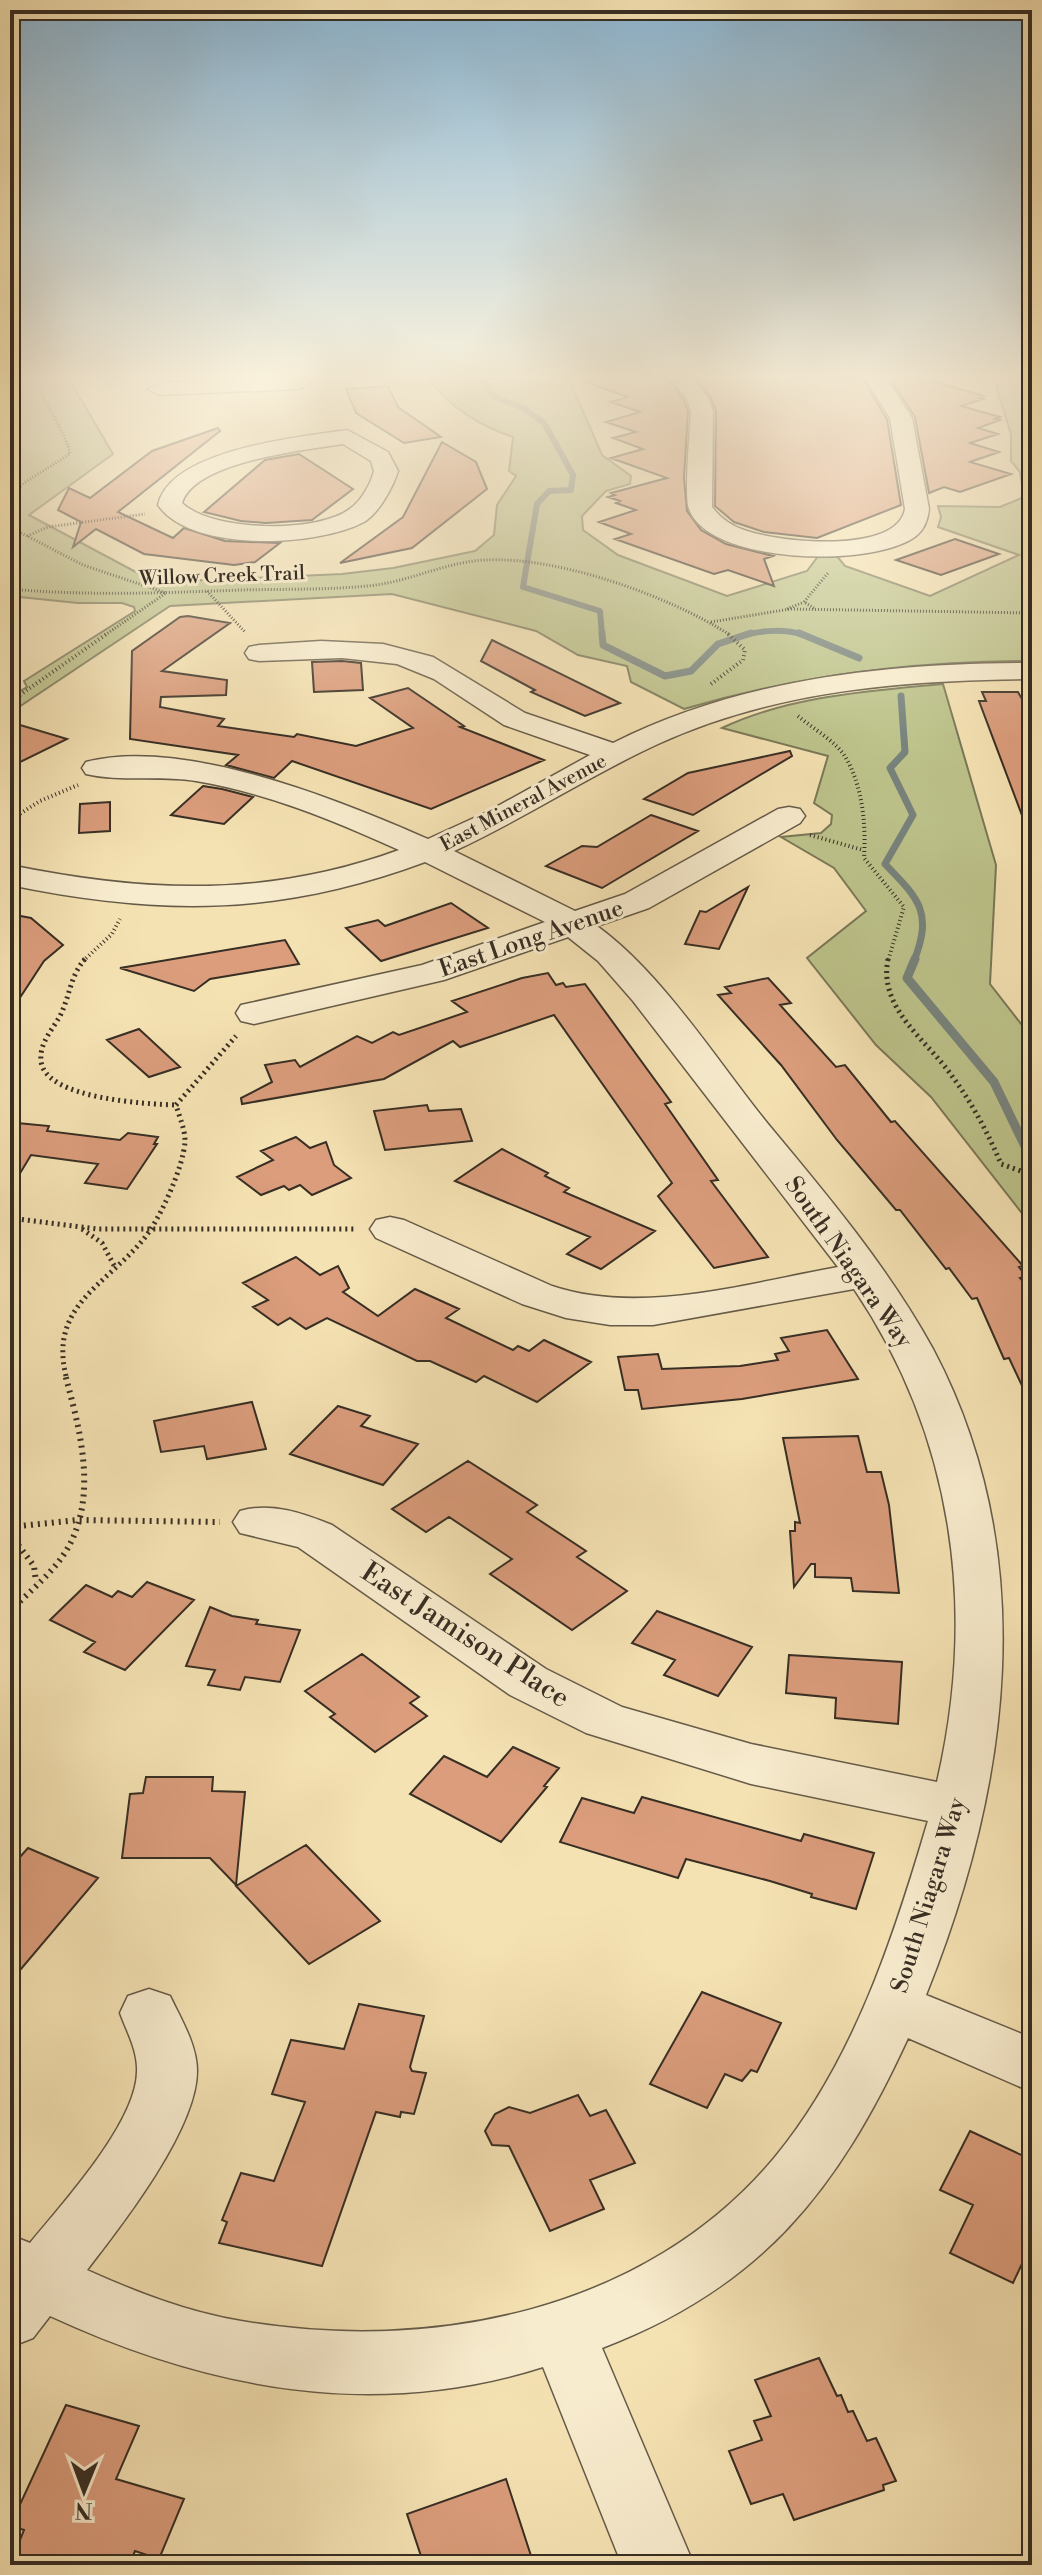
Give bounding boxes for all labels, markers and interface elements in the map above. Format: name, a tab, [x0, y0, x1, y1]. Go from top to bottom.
street label: Willow Creek Trail	[138, 561, 306, 592]
street label: East Mineral Avenue	[436, 749, 611, 858]
street label: East Long Avenue	[435, 893, 627, 985]
street label: South Niagara Way	[778, 1171, 919, 1354]
street label: East Jamison Place	[354, 1555, 576, 1716]
street label: South Niagara Way	[885, 1794, 973, 1997]
north arrow	[44, 2451, 124, 2531]
text: N	[74, 2496, 93, 2523]

